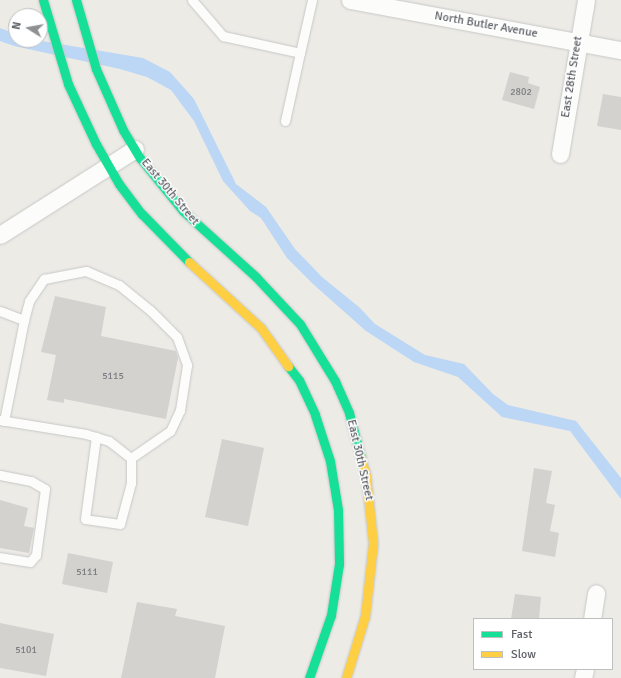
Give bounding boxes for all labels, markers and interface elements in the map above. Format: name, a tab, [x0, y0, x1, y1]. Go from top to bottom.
north arrow	[8, 8, 48, 48]
street label: North Butler Avenue	[433, 9, 539, 41]
text: N	[10, 21, 24, 31]
street label: East 28th Street	[558, 35, 586, 119]
house number: 2802	[510, 87, 532, 99]
street label: East 30th Street	[138, 156, 202, 228]
house number: 5115	[102, 371, 124, 383]
street label: East 30th Street	[344, 418, 376, 502]
house number: 5111	[76, 567, 98, 579]
legend	[473, 618, 613, 670]
text: Fast	[511, 627, 532, 642]
house number: 5101	[15, 645, 37, 657]
text: Slow	[511, 647, 536, 662]

